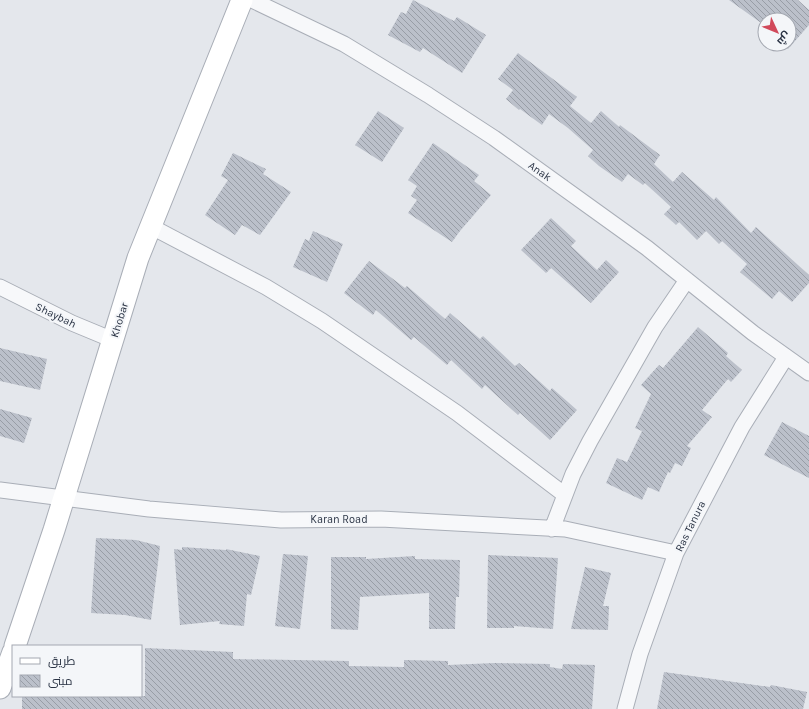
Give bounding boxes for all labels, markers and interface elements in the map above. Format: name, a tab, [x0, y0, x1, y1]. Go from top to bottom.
north arrow	[757, 12, 797, 52]
text: ش	[774, 29, 793, 48]
street label: Anak	[526, 159, 554, 184]
street label: Shaybah	[33, 300, 78, 331]
street label: Khobar	[108, 301, 131, 339]
street label: Ras Tanura	[673, 499, 708, 554]
street label: Karan Road	[310, 513, 368, 526]
legend	[12, 645, 142, 697]
text: طريق	[48, 654, 76, 668]
text: مبنى	[48, 674, 73, 688]

